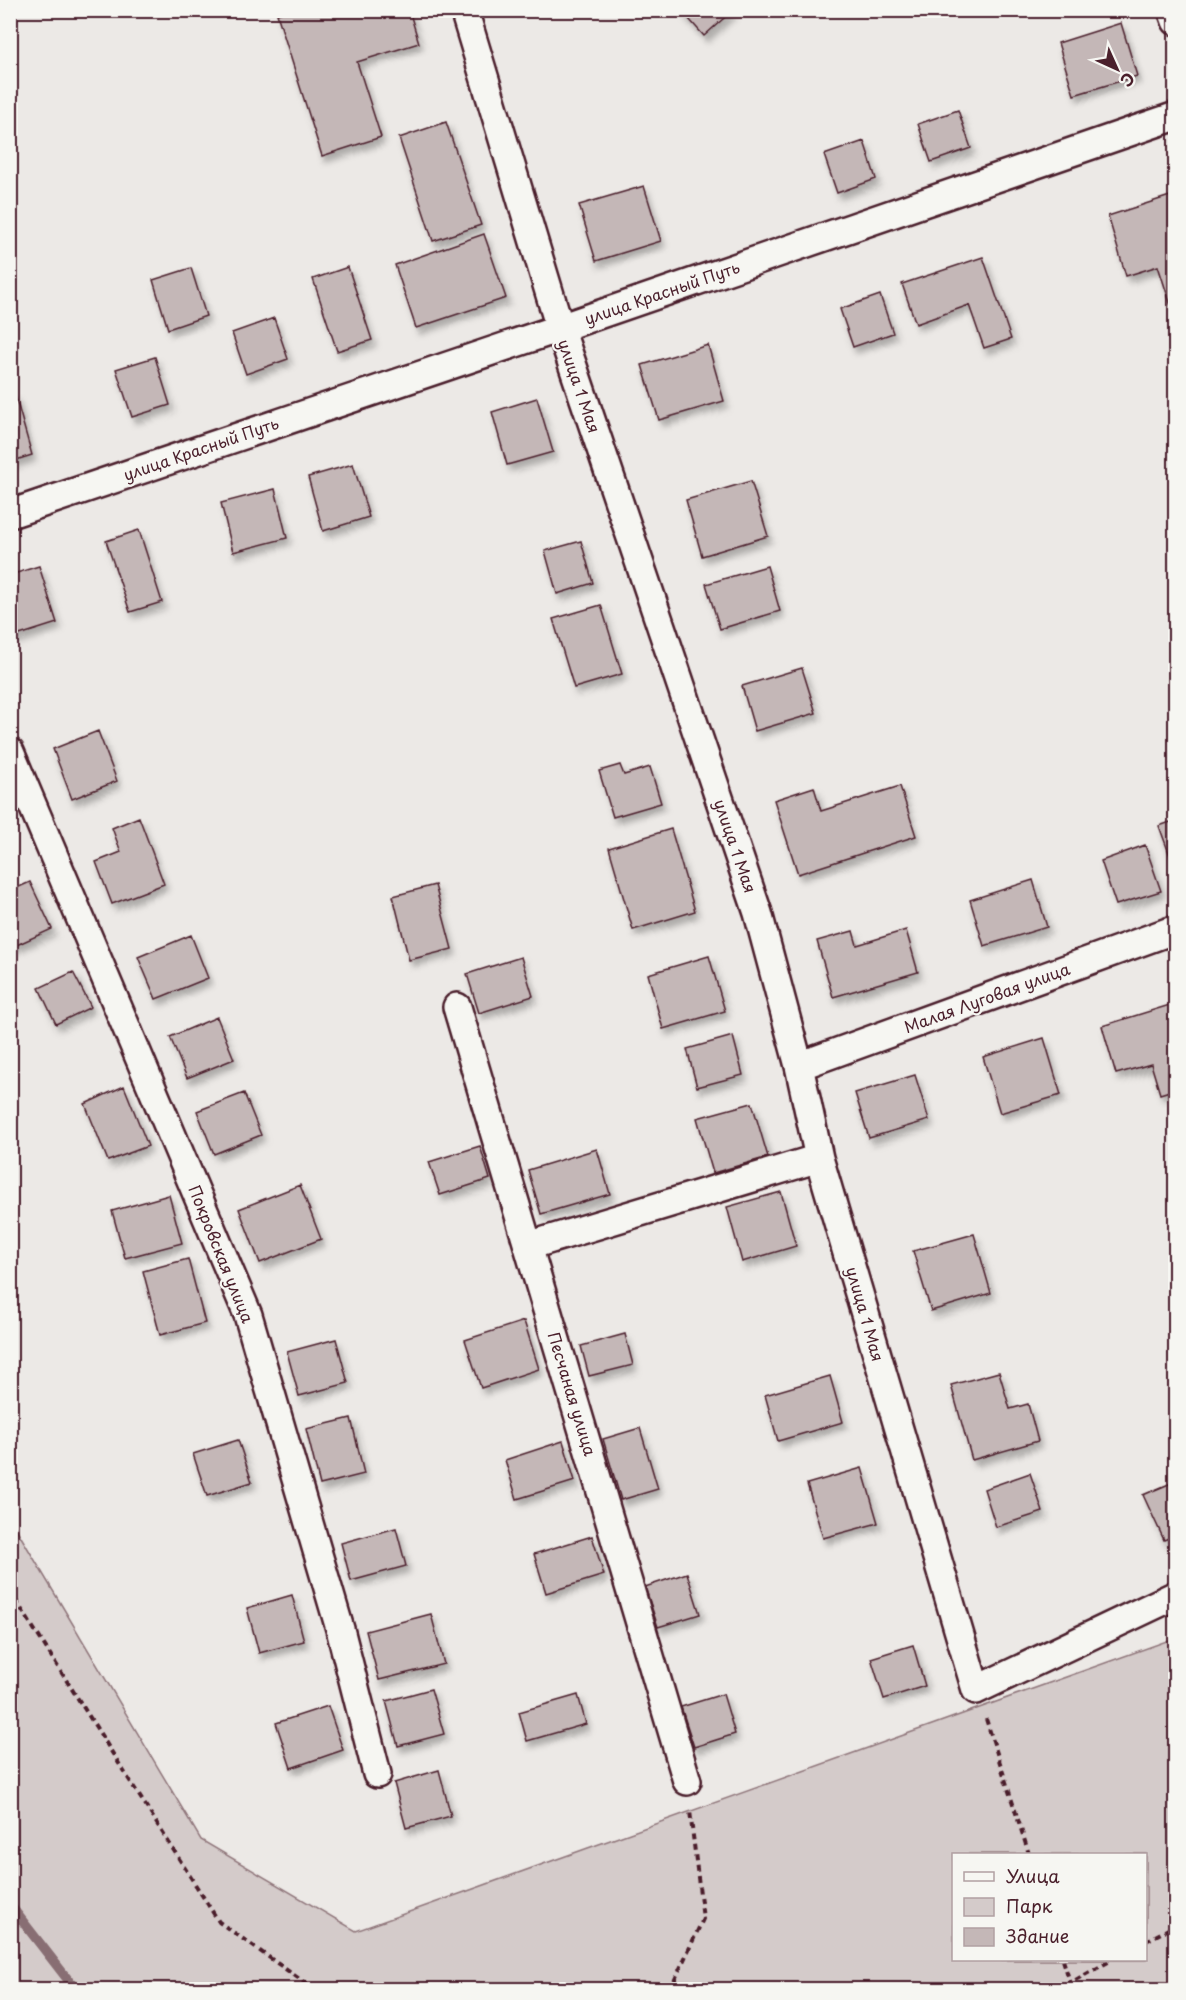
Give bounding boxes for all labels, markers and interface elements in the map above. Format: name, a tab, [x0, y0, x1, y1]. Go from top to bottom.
north arrow	[1087, 39, 1147, 99]
text: С	[1116, 68, 1141, 93]
street label: улица Красный Путь	[581, 254, 742, 330]
street label: улица 1 Мая	[553, 336, 607, 436]
street label: улица Красный Путь	[120, 410, 281, 486]
street label: улица 1 Мая	[709, 796, 763, 896]
street label: Малая Луговая улица	[900, 956, 1073, 1038]
street label: Покровская улица	[183, 1181, 261, 1326]
street label: улица 1 Мая	[841, 1263, 891, 1364]
street label: Песчаная улица	[543, 1329, 603, 1459]
legend	[952, 1853, 1147, 1961]
text: Улица	[1006, 1862, 1060, 1889]
text: Парк	[1006, 1892, 1053, 1919]
text: Здание	[1006, 1922, 1069, 1949]

